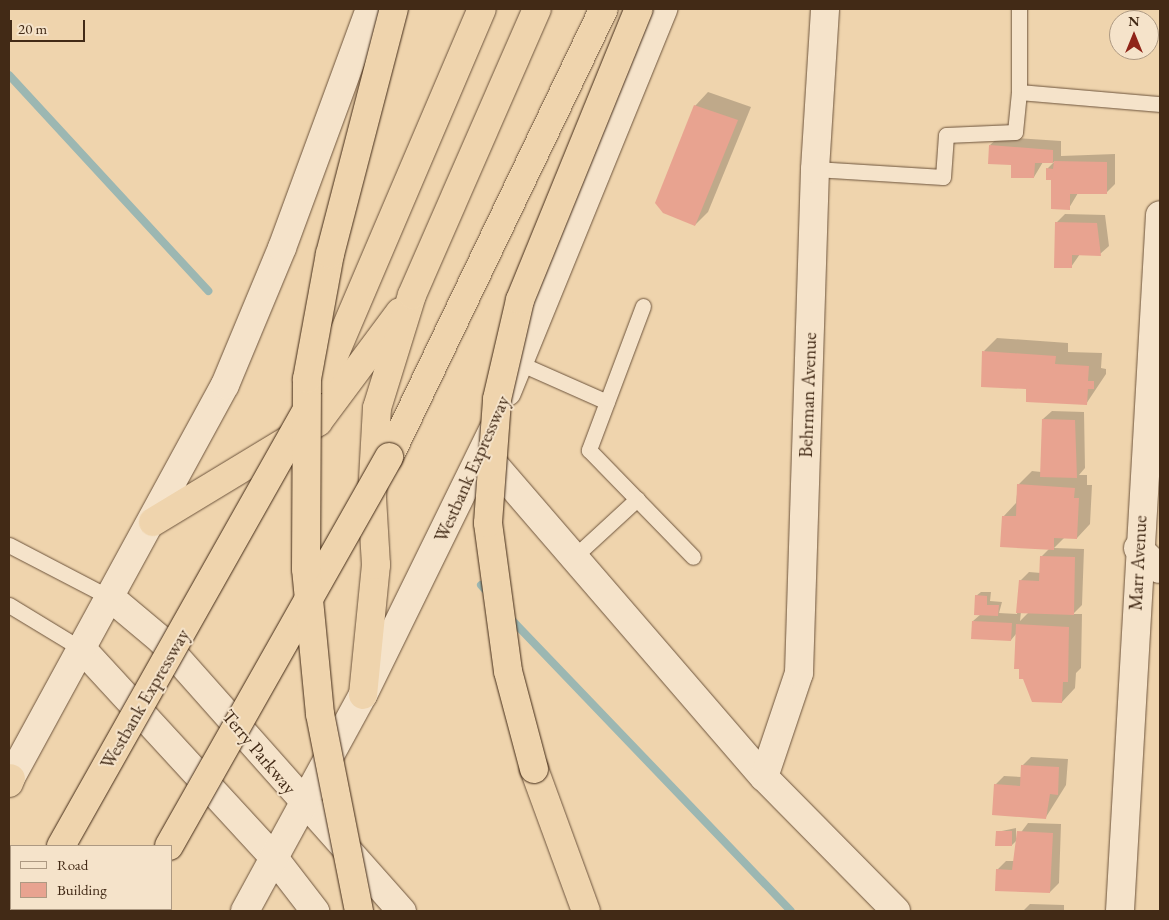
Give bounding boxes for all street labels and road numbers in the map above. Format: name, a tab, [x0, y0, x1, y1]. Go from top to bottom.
street label: Behrman Avenue	[794, 332, 822, 458]
street label: Westbank Expressway	[429, 392, 515, 546]
street label: Marr Avenue	[1124, 515, 1152, 611]
street label: Westbank Expressway	[96, 625, 194, 773]
street label: Terry Parkway	[217, 705, 301, 799]

